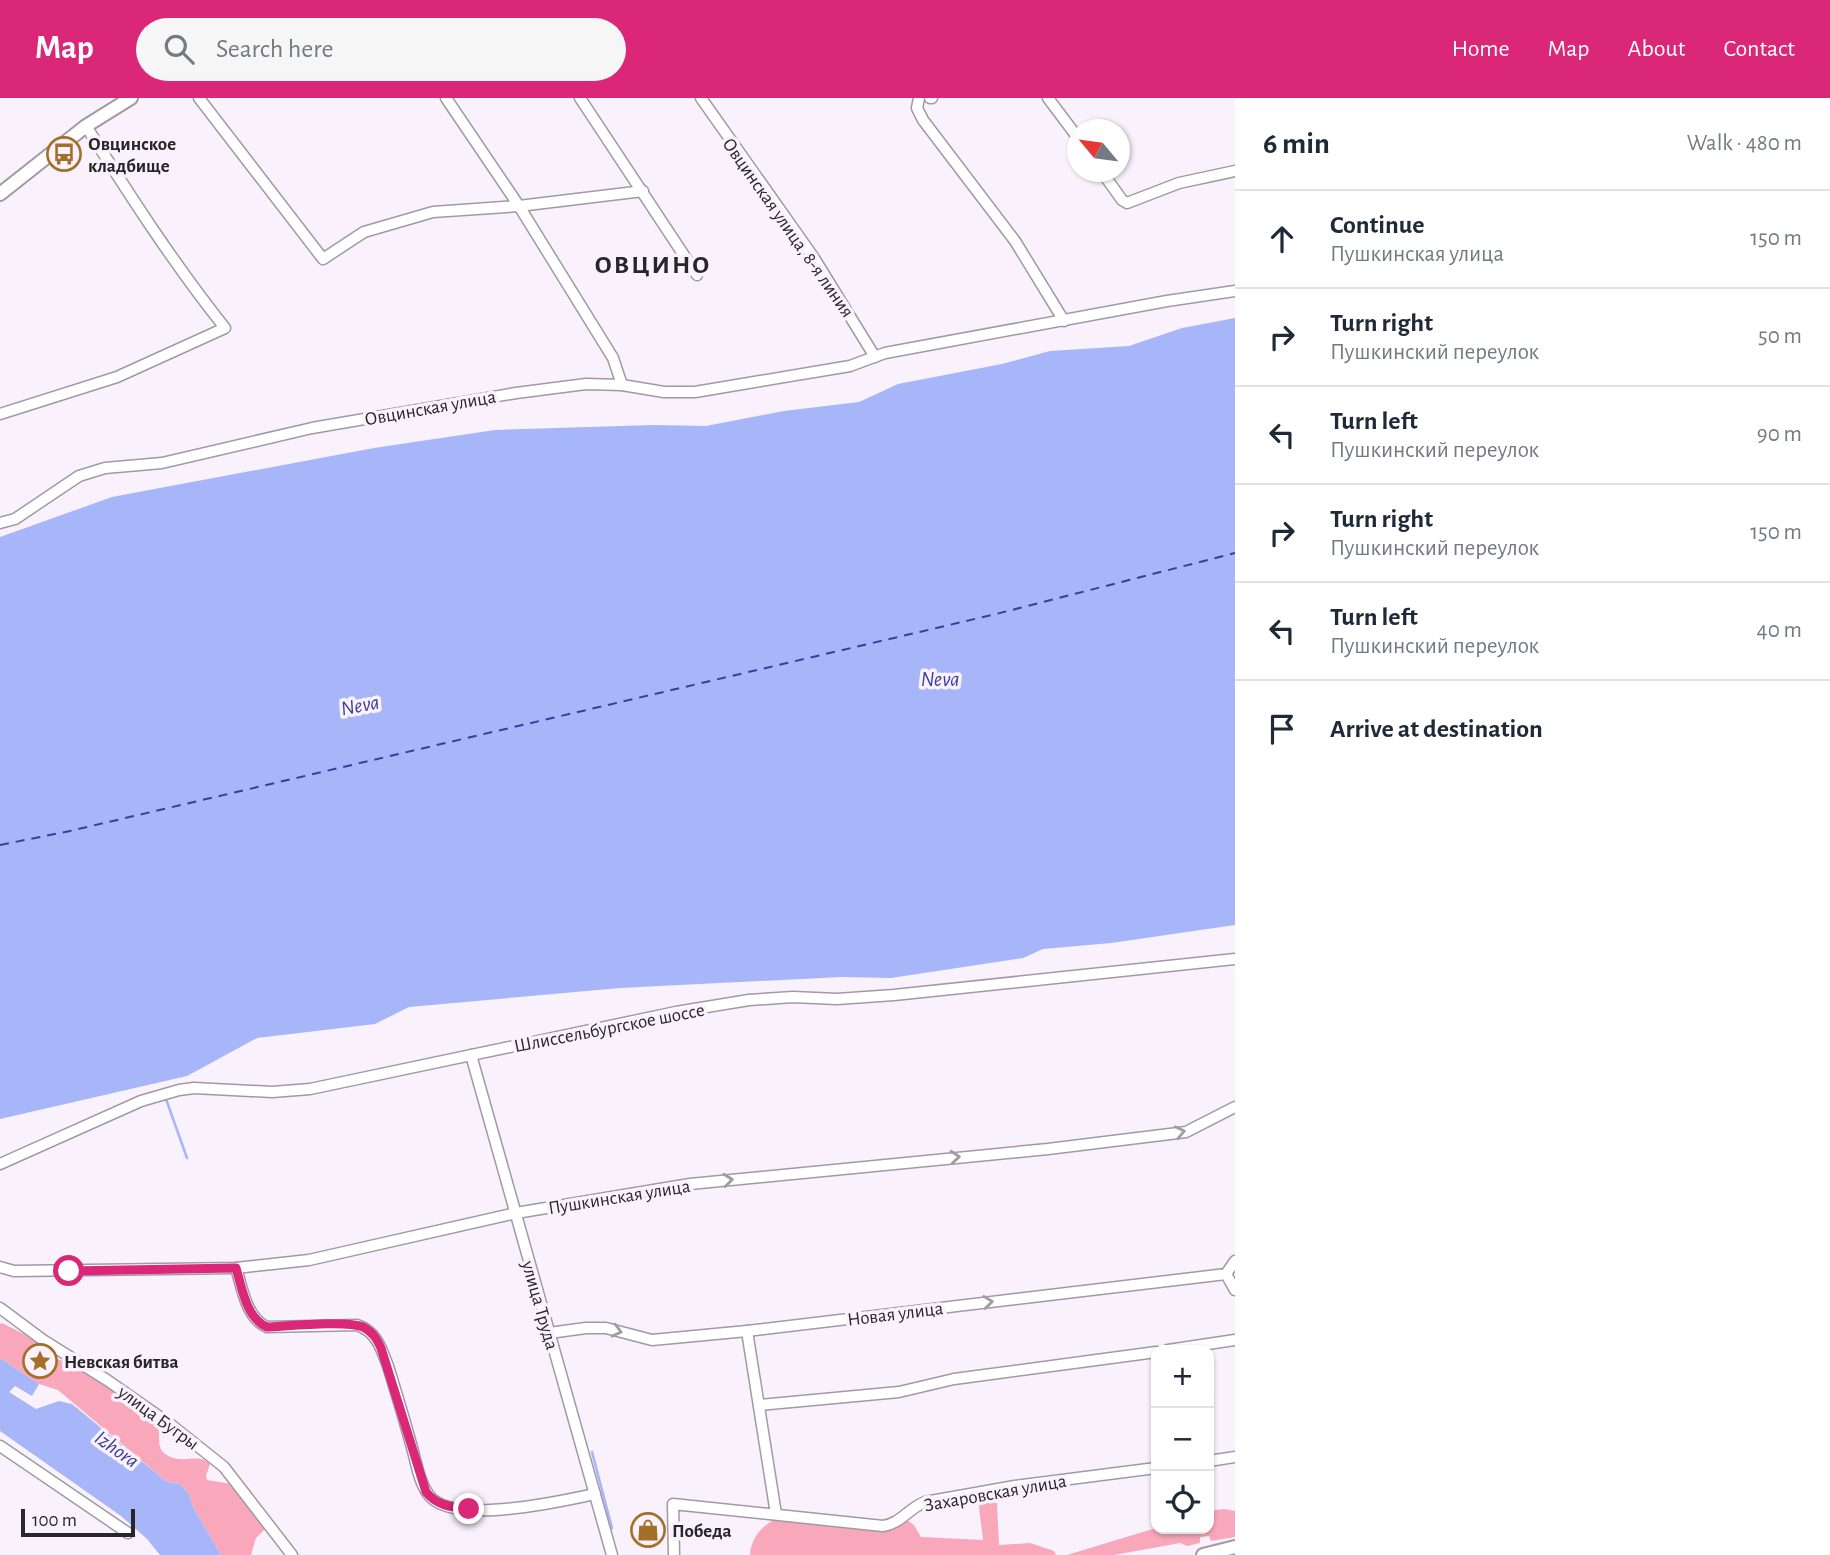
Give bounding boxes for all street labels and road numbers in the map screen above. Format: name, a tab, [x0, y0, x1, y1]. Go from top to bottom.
street label: Овцинская улица, 8-я линия	[718, 135, 857, 321]
street label: Овцинская улица	[363, 388, 498, 429]
street label: Шлиссельбургское шоссе	[512, 1001, 706, 1056]
street label: Пушкинская улица	[547, 1177, 692, 1218]
street label: улица Труда	[518, 1258, 561, 1352]
street label: Новая улица	[846, 1299, 945, 1330]
street label: улица Бугры	[113, 1382, 202, 1454]
street label: Захаровская улица	[923, 1472, 1068, 1515]

